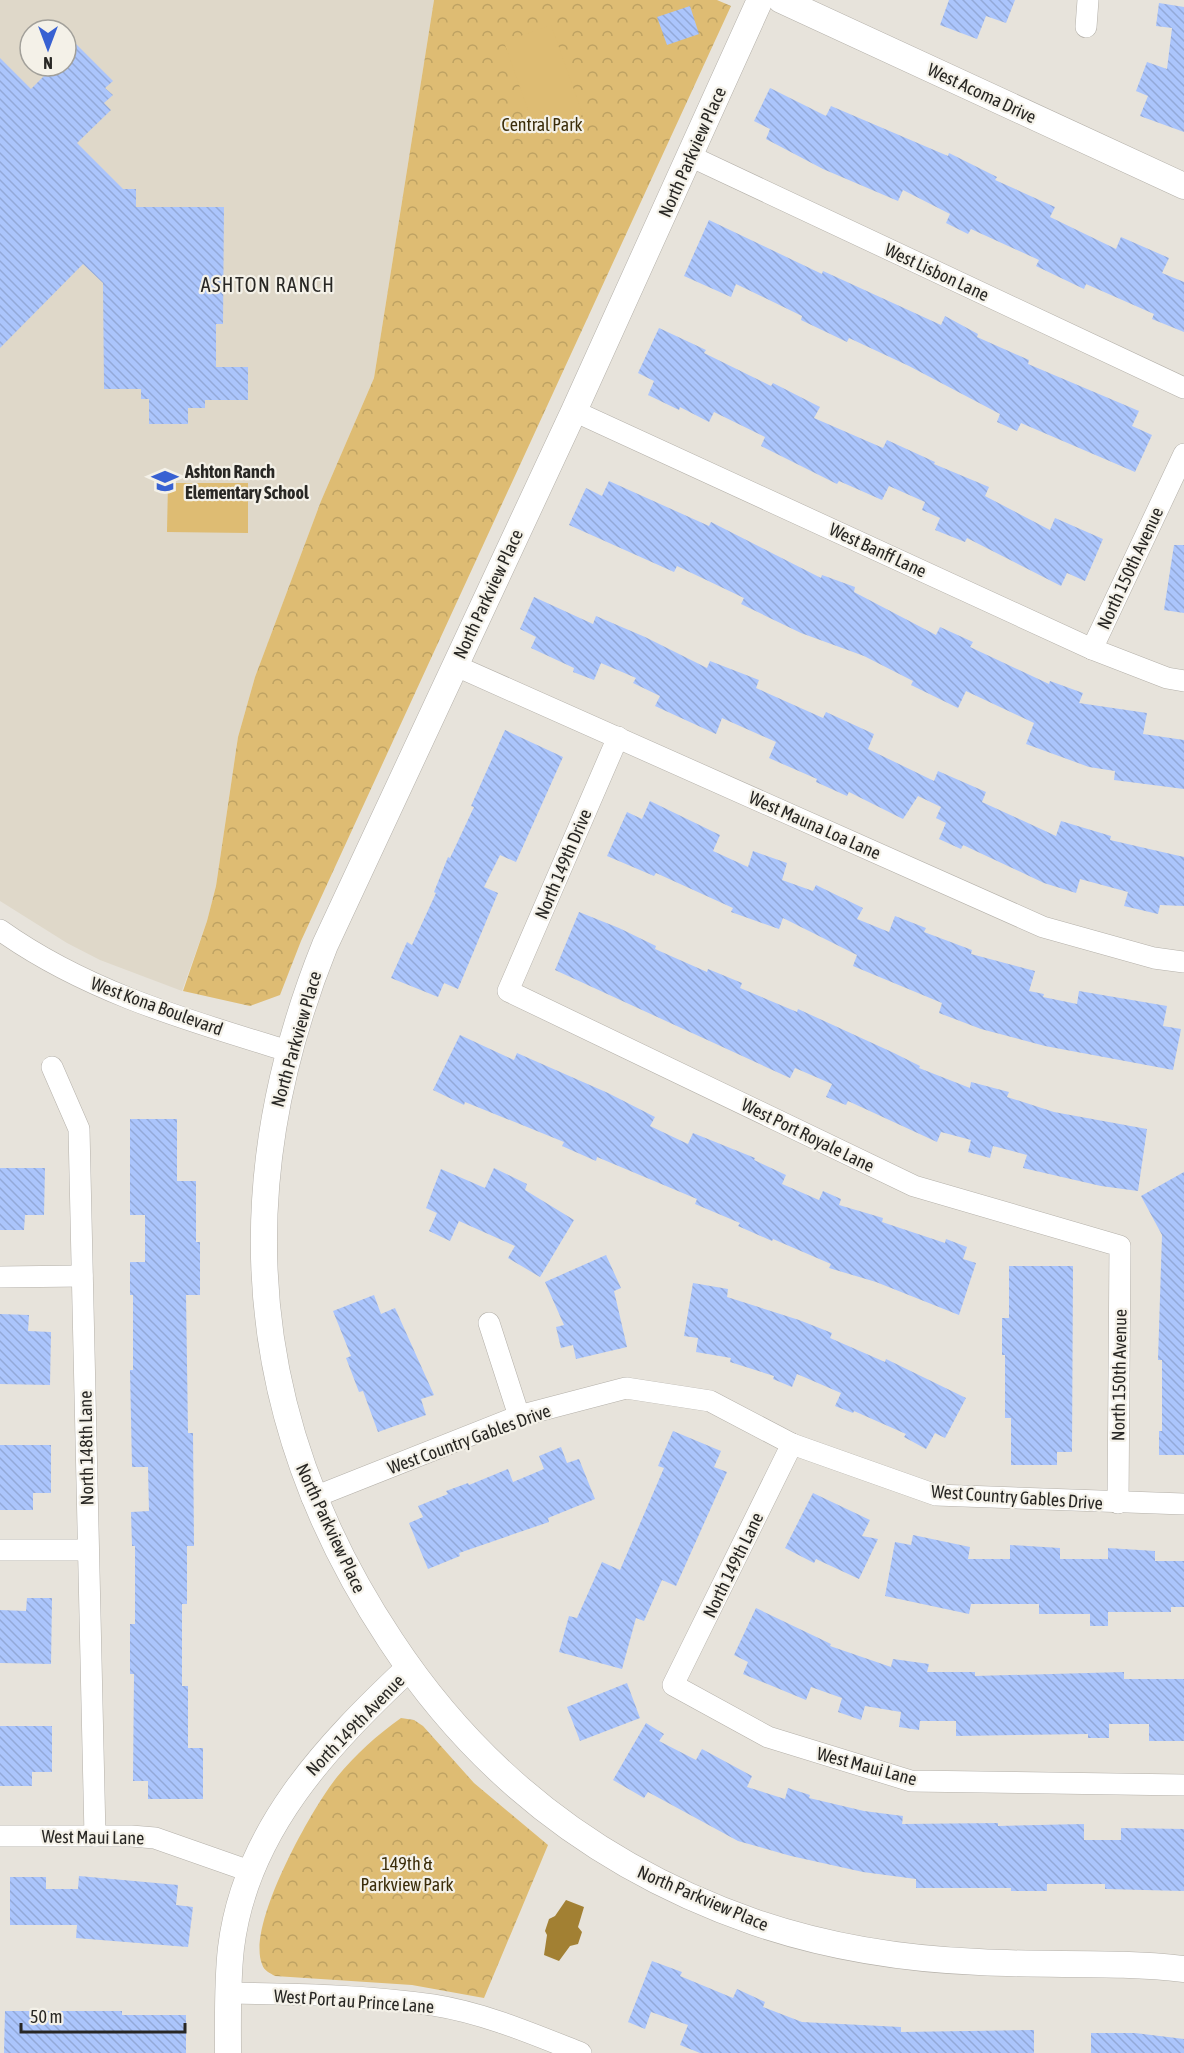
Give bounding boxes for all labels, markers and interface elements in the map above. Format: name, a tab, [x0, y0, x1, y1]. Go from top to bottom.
north arrow	[18, 18, 78, 78]
text: N	[43, 54, 53, 72]
street label: West Acoma Drive	[924, 59, 1040, 127]
street label: North Parkview Place	[654, 84, 730, 220]
park label: Central Park	[502, 114, 582, 135]
street label: West Lisbon Lane	[882, 239, 992, 305]
district label: ASHTON RANCH	[201, 273, 335, 296]
place label: Ashton Ranch Elementary School	[184, 461, 309, 503]
school or university icon: Ashton Ranch Elementary School	[150, 466, 180, 496]
street label: North 150th Avenue	[1093, 504, 1167, 632]
street label: West Banff Lane	[826, 518, 930, 582]
street label: North Parkview Place	[449, 526, 527, 662]
street label: West Mauna Loa Lane	[746, 787, 884, 863]
street label: North 149th Drive	[530, 806, 596, 922]
street label: North Parkview Place	[267, 969, 325, 1109]
street label: West Kona Boulevard	[88, 972, 226, 1040]
street label: West Port Royale Lane	[738, 1094, 878, 1176]
street label: North 150th Avenue	[1107, 1309, 1131, 1441]
street label: North 148th Lane	[75, 1391, 97, 1505]
street label: West Country Gables Drive	[385, 1400, 553, 1478]
street label: North Parkview Place	[292, 1460, 370, 1596]
street label: West Country Gables Drive	[930, 1481, 1104, 1513]
street label: North 149th Lane	[698, 1509, 768, 1621]
street label: North 149th Avenue	[302, 1670, 408, 1780]
street label: West Maui Lane	[815, 1743, 919, 1789]
street label: West Maui Lane	[41, 1826, 145, 1848]
park label: 149th & Parkview Park	[361, 1853, 454, 1895]
street label: North Parkview Place	[634, 1861, 772, 1935]
street label: West Port au Prince Lane	[273, 1985, 435, 2017]
scale bar	[21, 1996, 184, 2034]
text: 50 m	[30, 2006, 62, 2027]

